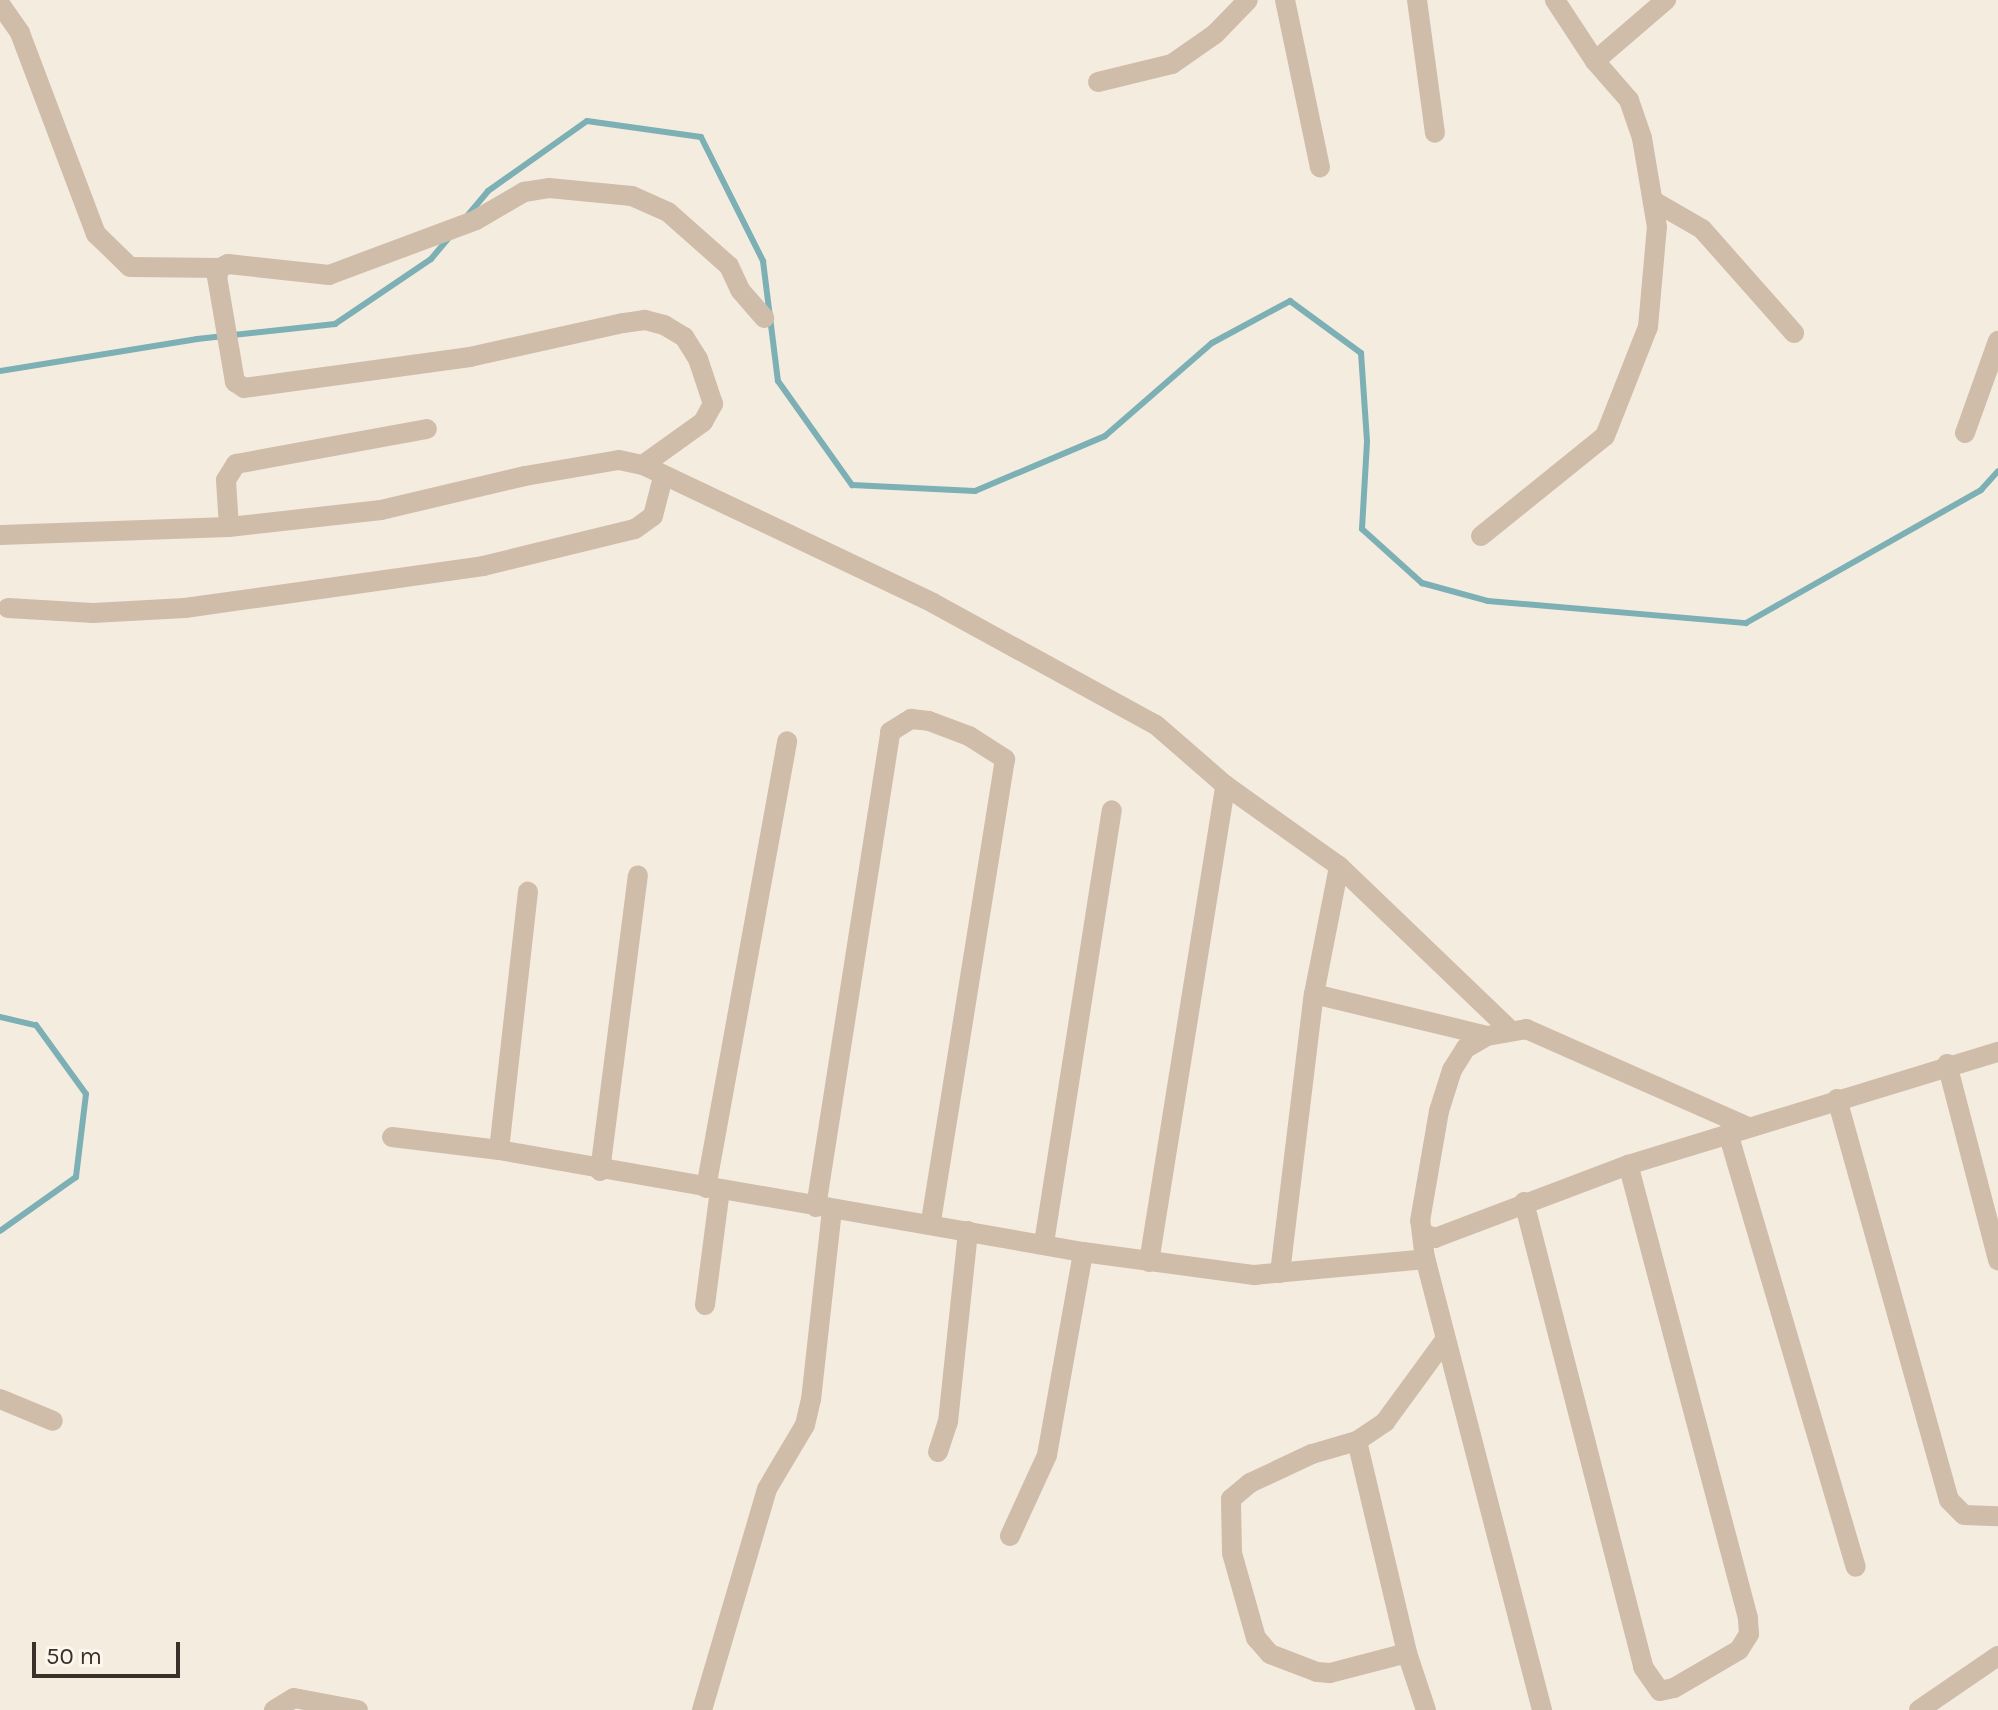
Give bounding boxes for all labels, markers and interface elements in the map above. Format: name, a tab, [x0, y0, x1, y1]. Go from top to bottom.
scale bar	[36, 1626, 184, 1676]
text: 50 m	[46, 1642, 102, 1670]

